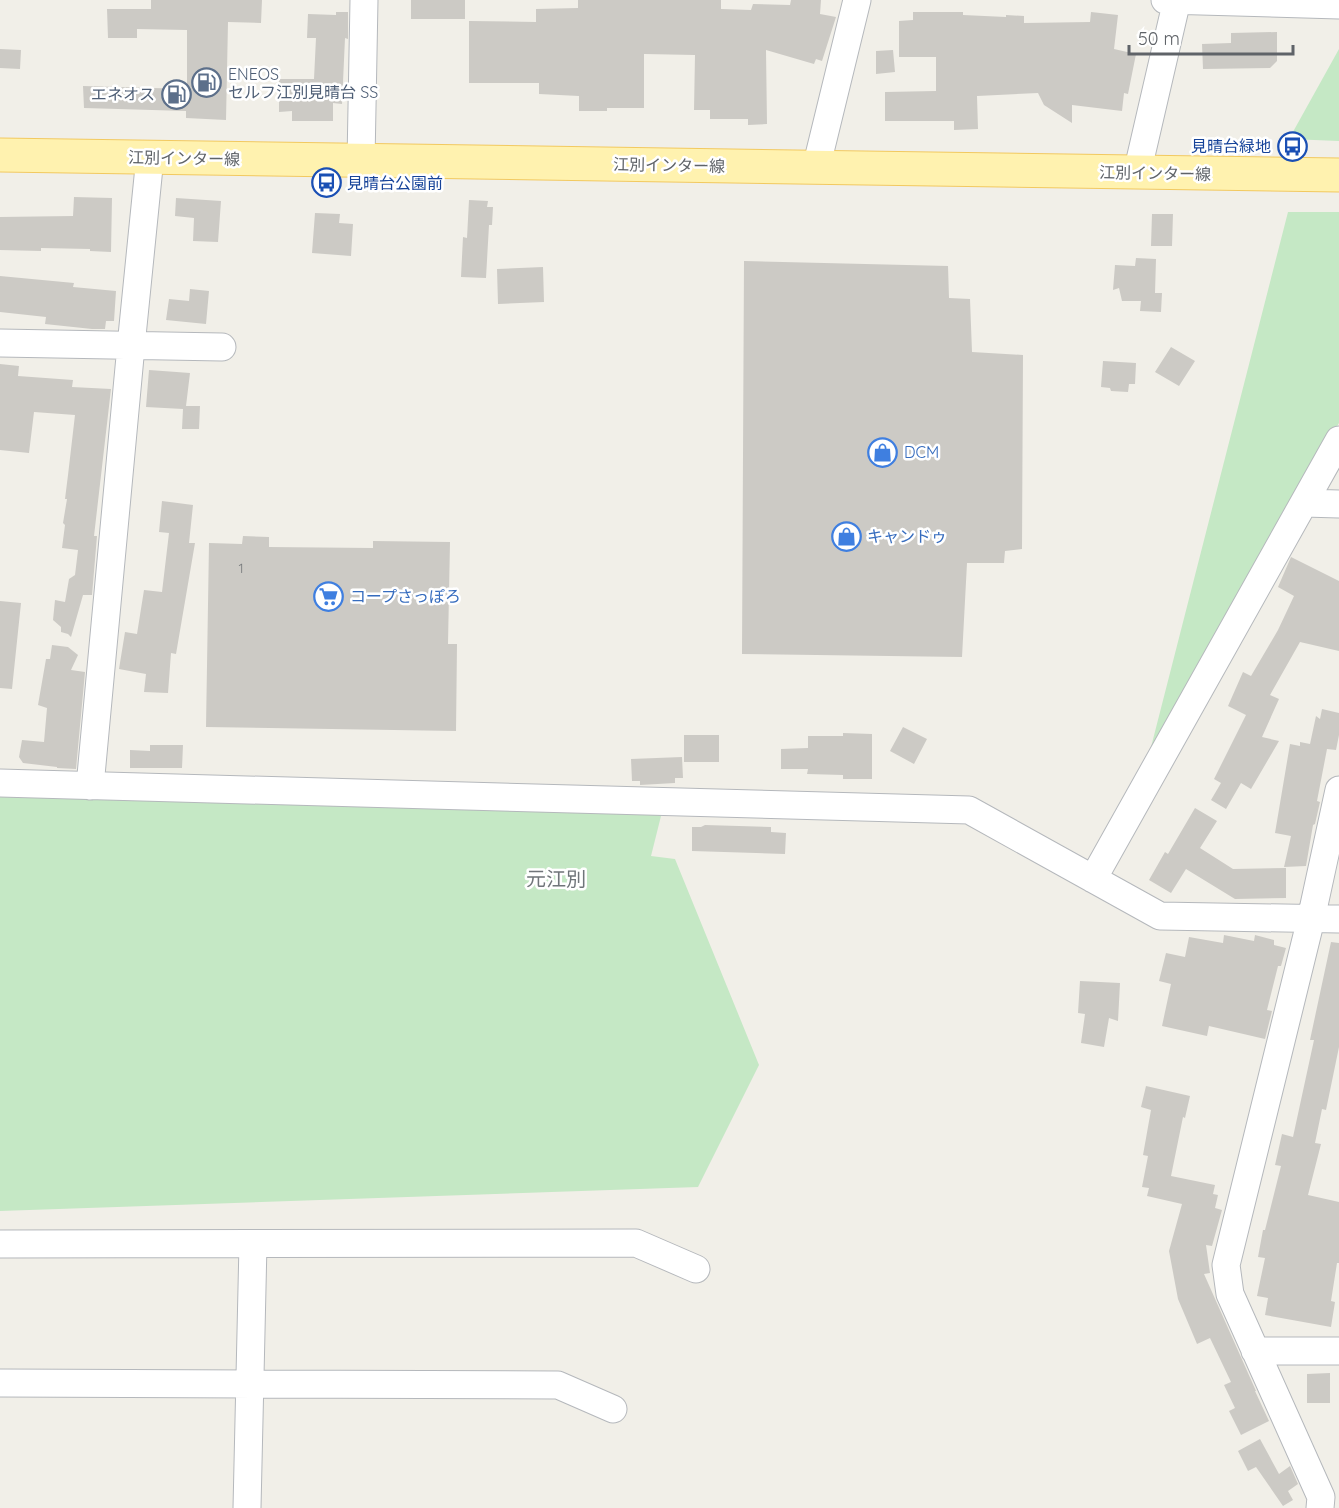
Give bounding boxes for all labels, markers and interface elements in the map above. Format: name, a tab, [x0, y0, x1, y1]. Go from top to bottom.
scale bar	[1129, 18, 1292, 56]
text: 50 m	[1138, 27, 1180, 50]
place label: ENEOS セルフ江別見晴台 SS	[228, 64, 378, 102]
fuel station icon: ENEOS セルフ江別見晴台 SS	[191, 67, 223, 99]
fuel station icon: エネオス	[160, 78, 192, 110]
place label: エネオス	[91, 84, 155, 104]
bus stop icon: 見晴台緑地	[1276, 130, 1308, 162]
place label: 見晴台緑地	[1191, 136, 1271, 156]
street label: 江別インター線	[128, 147, 240, 169]
street label: 江別インター線	[613, 154, 725, 176]
street label: 江別インター線	[1099, 162, 1211, 184]
bus stop icon: 見晴台公園前	[310, 167, 342, 199]
place label: 見晴台公園前	[347, 173, 443, 193]
shop icon: DCM	[867, 436, 899, 468]
place label: DCM	[904, 442, 939, 462]
shop icon: キャンドゥ	[830, 520, 862, 552]
place label: キャンドゥ	[867, 526, 947, 546]
house number: 1	[238, 559, 244, 577]
supermarket icon: コープさっぽろ	[313, 580, 345, 612]
place label: コープさっぽろ	[350, 586, 461, 606]
district label: 元江別	[526, 866, 586, 891]

